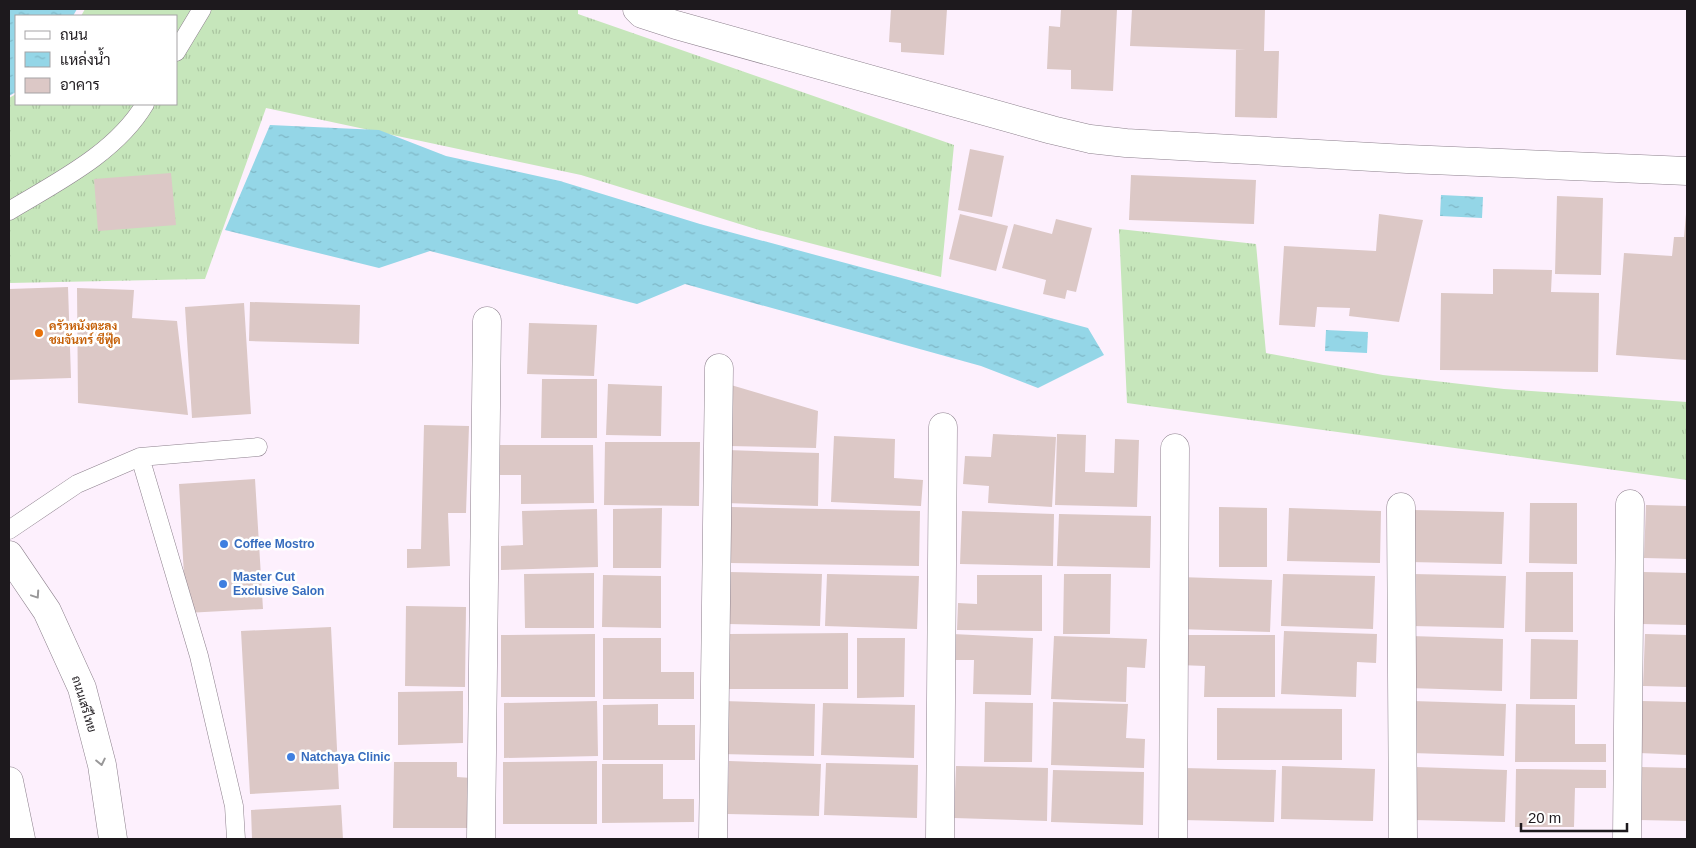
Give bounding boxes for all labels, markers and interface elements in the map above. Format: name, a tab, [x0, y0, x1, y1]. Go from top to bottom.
legend	[15, 15, 178, 105]
text: ถนน	[60, 26, 88, 43]
text: แหล่งน้ำ	[60, 47, 111, 68]
text: อาคาร	[60, 76, 100, 93]
place label: ครัวหนังตะลุง ชมจันทร์ ซีฟู๊ด	[49, 319, 121, 348]
marker: ครัวหนังตะลุง ชมจันทร์ ซีฟู๊ด	[33, 327, 45, 339]
place label: Coffee Mostro	[234, 537, 315, 551]
marker: Coffee Mostro	[218, 538, 230, 550]
place label: Master Cut Exclusive Salon	[233, 570, 324, 598]
marker: Master Cut Exclusive Salon	[217, 578, 229, 590]
one-way arrow	[30, 589, 39, 599]
street label: ถนนเสรีไทย	[69, 674, 100, 734]
place label: Natchaya Clinic	[301, 750, 391, 764]
marker: Natchaya Clinic	[285, 751, 297, 763]
one-way arrow	[95, 757, 106, 766]
scale bar	[1521, 800, 1627, 832]
text: 20 m	[1528, 809, 1561, 826]

